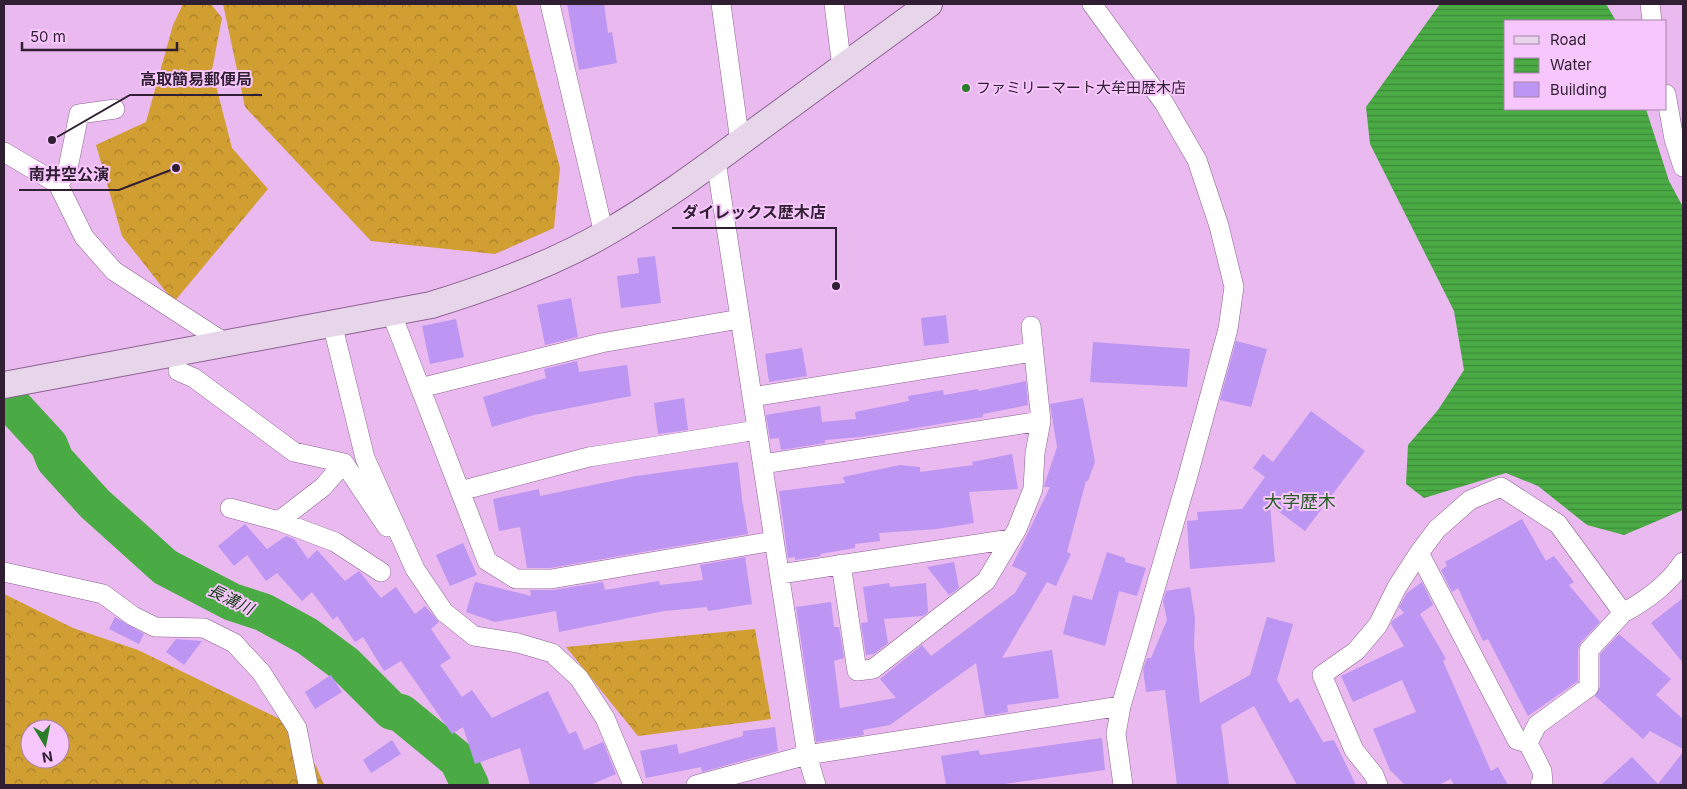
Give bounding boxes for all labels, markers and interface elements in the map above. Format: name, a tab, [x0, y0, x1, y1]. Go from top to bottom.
scale bar	[22, 20, 178, 52]
legend	[1504, 20, 1667, 110]
text: 50 m	[30, 27, 66, 46]
text: Road	[1550, 30, 1586, 49]
text: Water	[1550, 55, 1592, 74]
callout: 高取簡易郵便局	[130, 64, 262, 95]
text: 高取簡易郵便局	[140, 69, 252, 89]
place label: ファミリーマート大牟田歴木店	[976, 78, 1186, 97]
text: Building	[1550, 80, 1607, 99]
marker: ファミリーマート大牟田歴木店	[960, 82, 972, 94]
callout: 南井空公演	[19, 159, 119, 190]
text: 南井空公演	[29, 164, 109, 184]
callout: ダイレックス歴木店	[672, 197, 836, 228]
text: ダイレックス歴木店	[682, 202, 826, 222]
district label: 大字歴木	[1264, 491, 1336, 512]
water label: 長溝川	[205, 579, 259, 619]
north arrow	[20, 719, 70, 769]
text: N	[41, 748, 54, 767]

